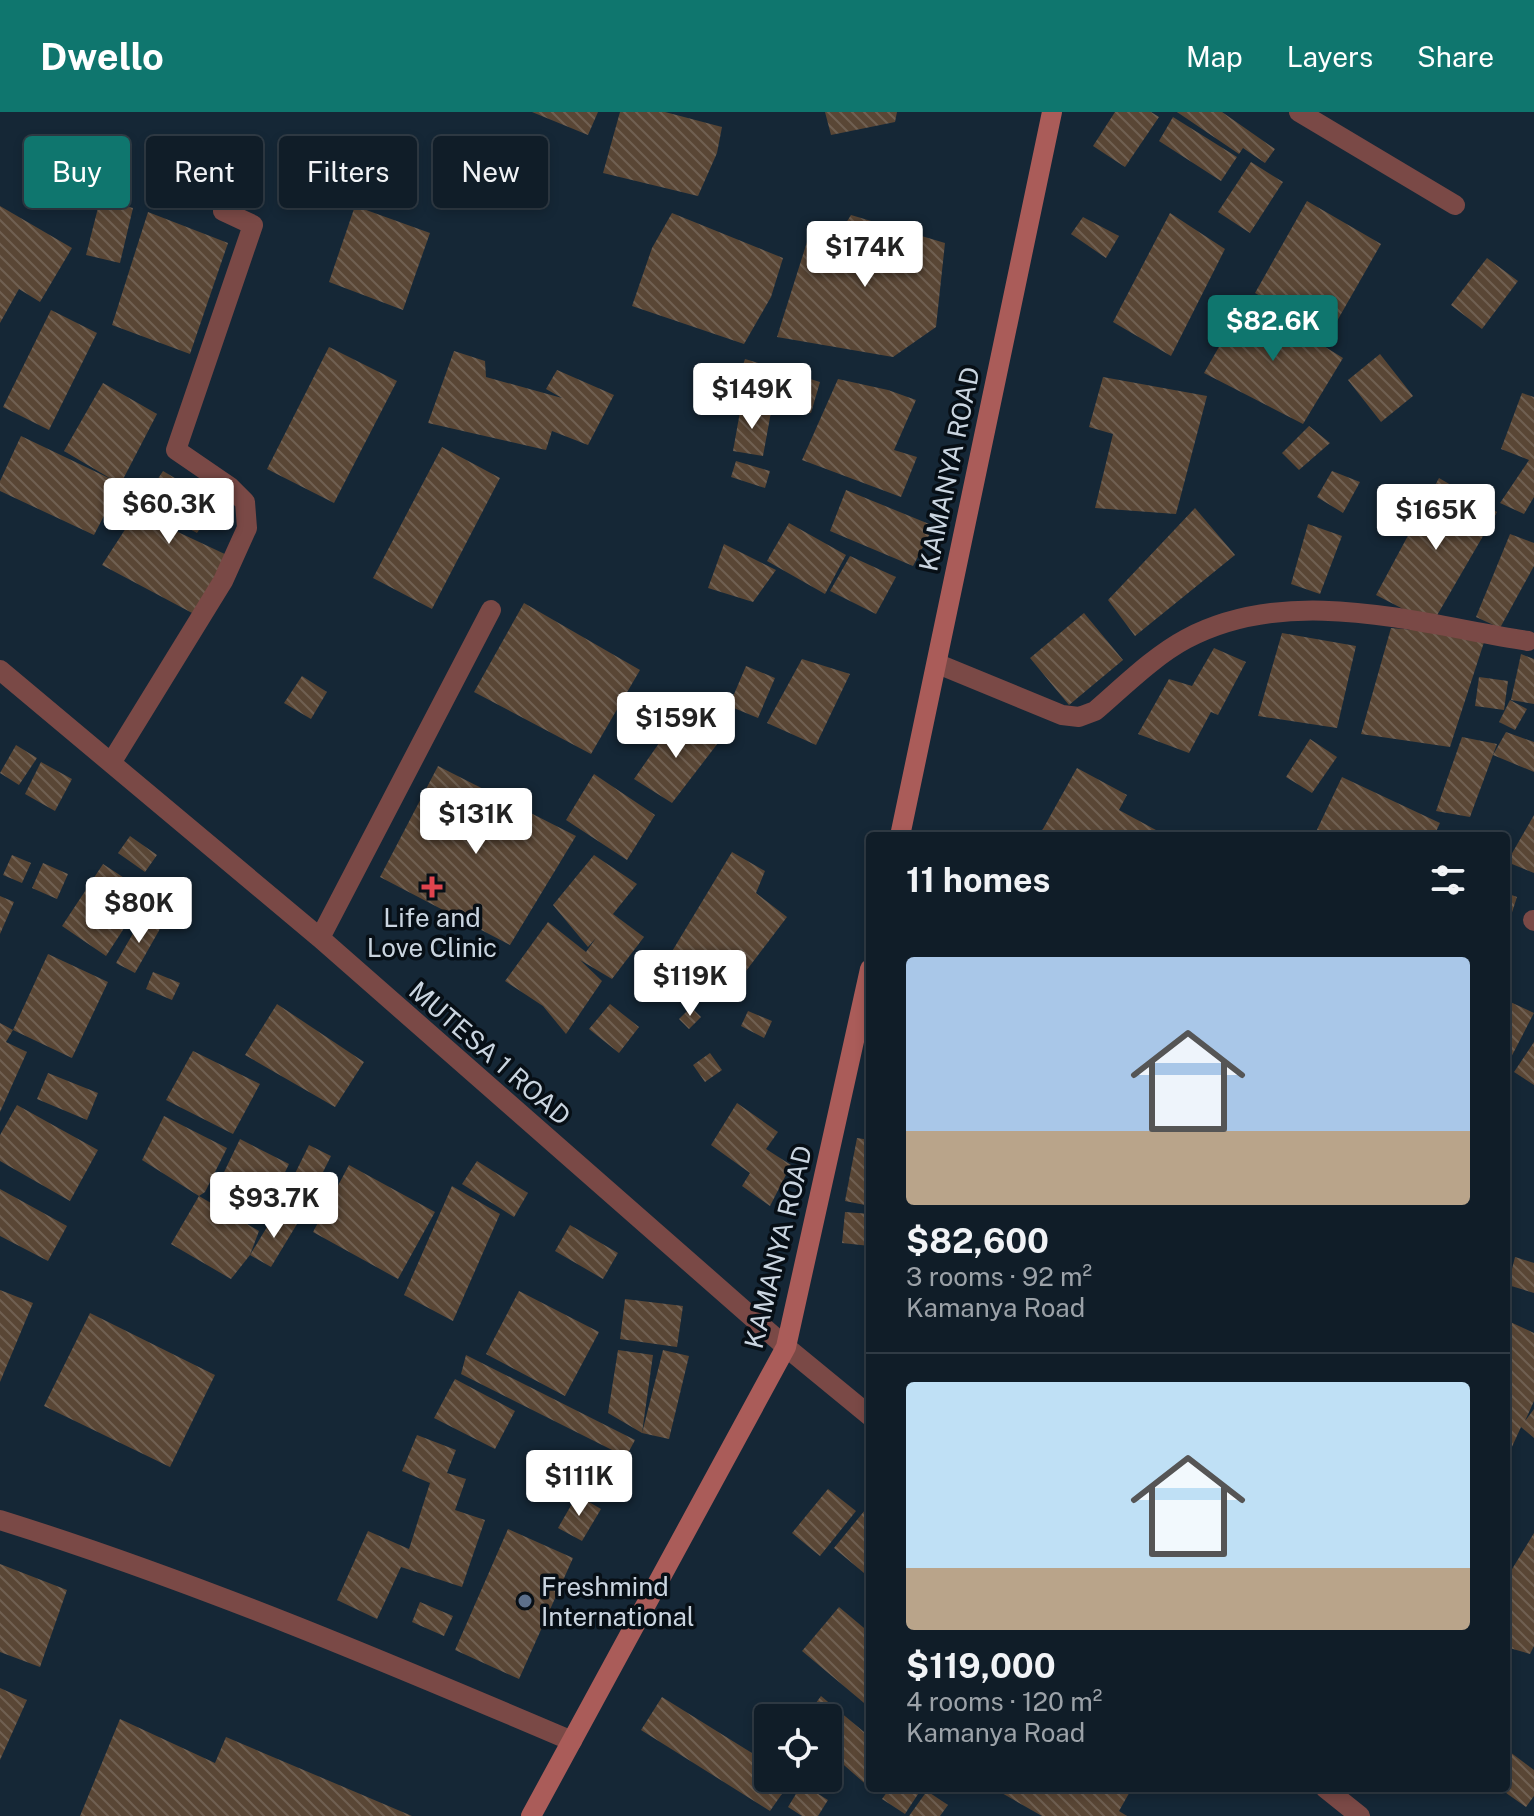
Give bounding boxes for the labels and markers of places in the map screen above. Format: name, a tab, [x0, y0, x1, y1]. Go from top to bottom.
pin: $174K	[809, 221, 921, 289]
pin: $82.6K	[1208, 295, 1338, 363]
pin: $149K	[696, 363, 808, 431]
pin: $60.3K	[104, 478, 234, 546]
pin: $165K	[1380, 484, 1492, 552]
pin: $159K	[620, 692, 732, 760]
pin: $131K	[420, 788, 532, 856]
marker: Life and Love Clinic	[421, 876, 443, 898]
pin: $80K	[92, 877, 186, 945]
place label: Life and Love Clinic	[367, 902, 497, 963]
pin: $119K	[634, 950, 746, 1018]
pin: $93.7K	[209, 1172, 339, 1240]
pin: $111K	[523, 1450, 635, 1518]
place label: Freshmind International	[541, 1571, 695, 1632]
marker: Freshmind International	[516, 1592, 534, 1610]

